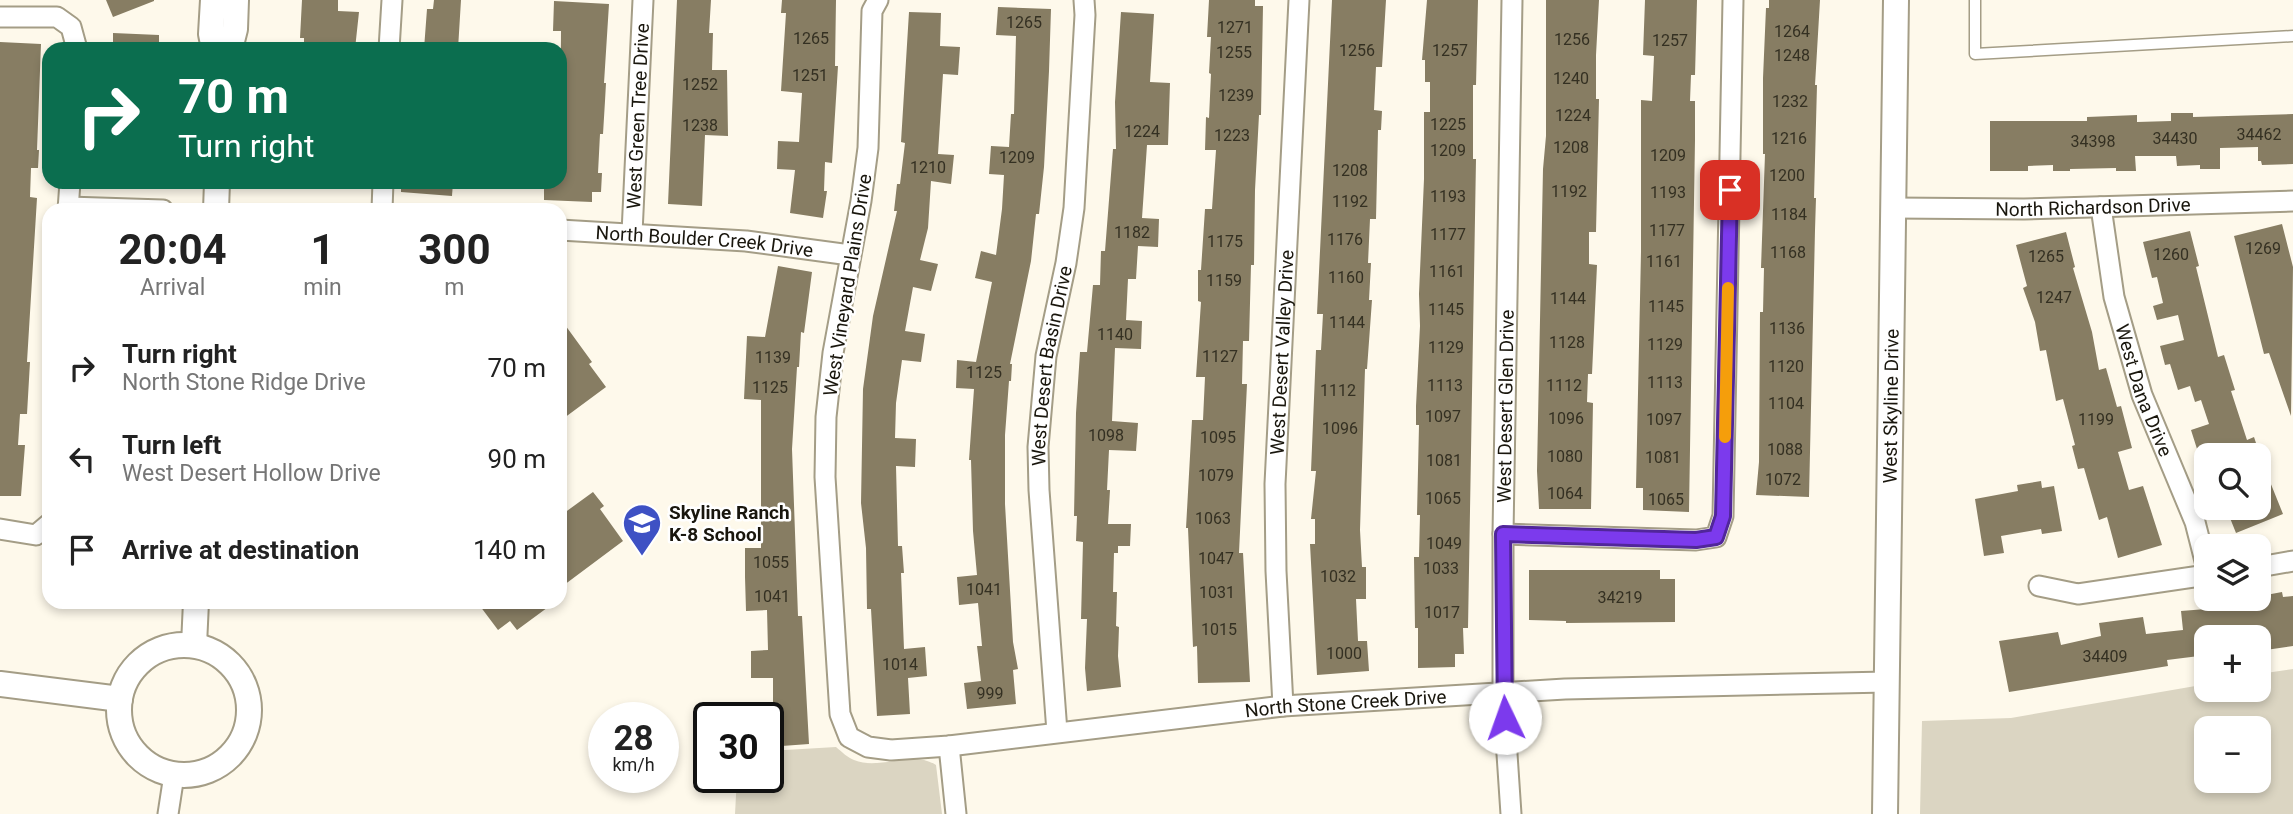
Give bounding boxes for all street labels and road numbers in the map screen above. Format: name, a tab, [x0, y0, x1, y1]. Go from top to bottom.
street label: West Green Tree Drive	[622, 23, 654, 210]
street label: West Vineyard Plains Drive	[819, 172, 876, 398]
street label: North Richardson Drive	[1995, 193, 2191, 221]
street label: North Boulder Creek Drive	[595, 221, 815, 262]
street label: West Desert Valley Drive	[1265, 249, 1299, 455]
street label: West Desert Basin Drive	[1027, 264, 1077, 466]
street label: West Desert Glen Drive	[1493, 309, 1519, 503]
street label: West Dana Drive	[2110, 322, 2177, 460]
street label: West Skyline Drive	[1878, 329, 1904, 483]
street label: North Stone Creek Drive	[1244, 685, 1447, 722]

